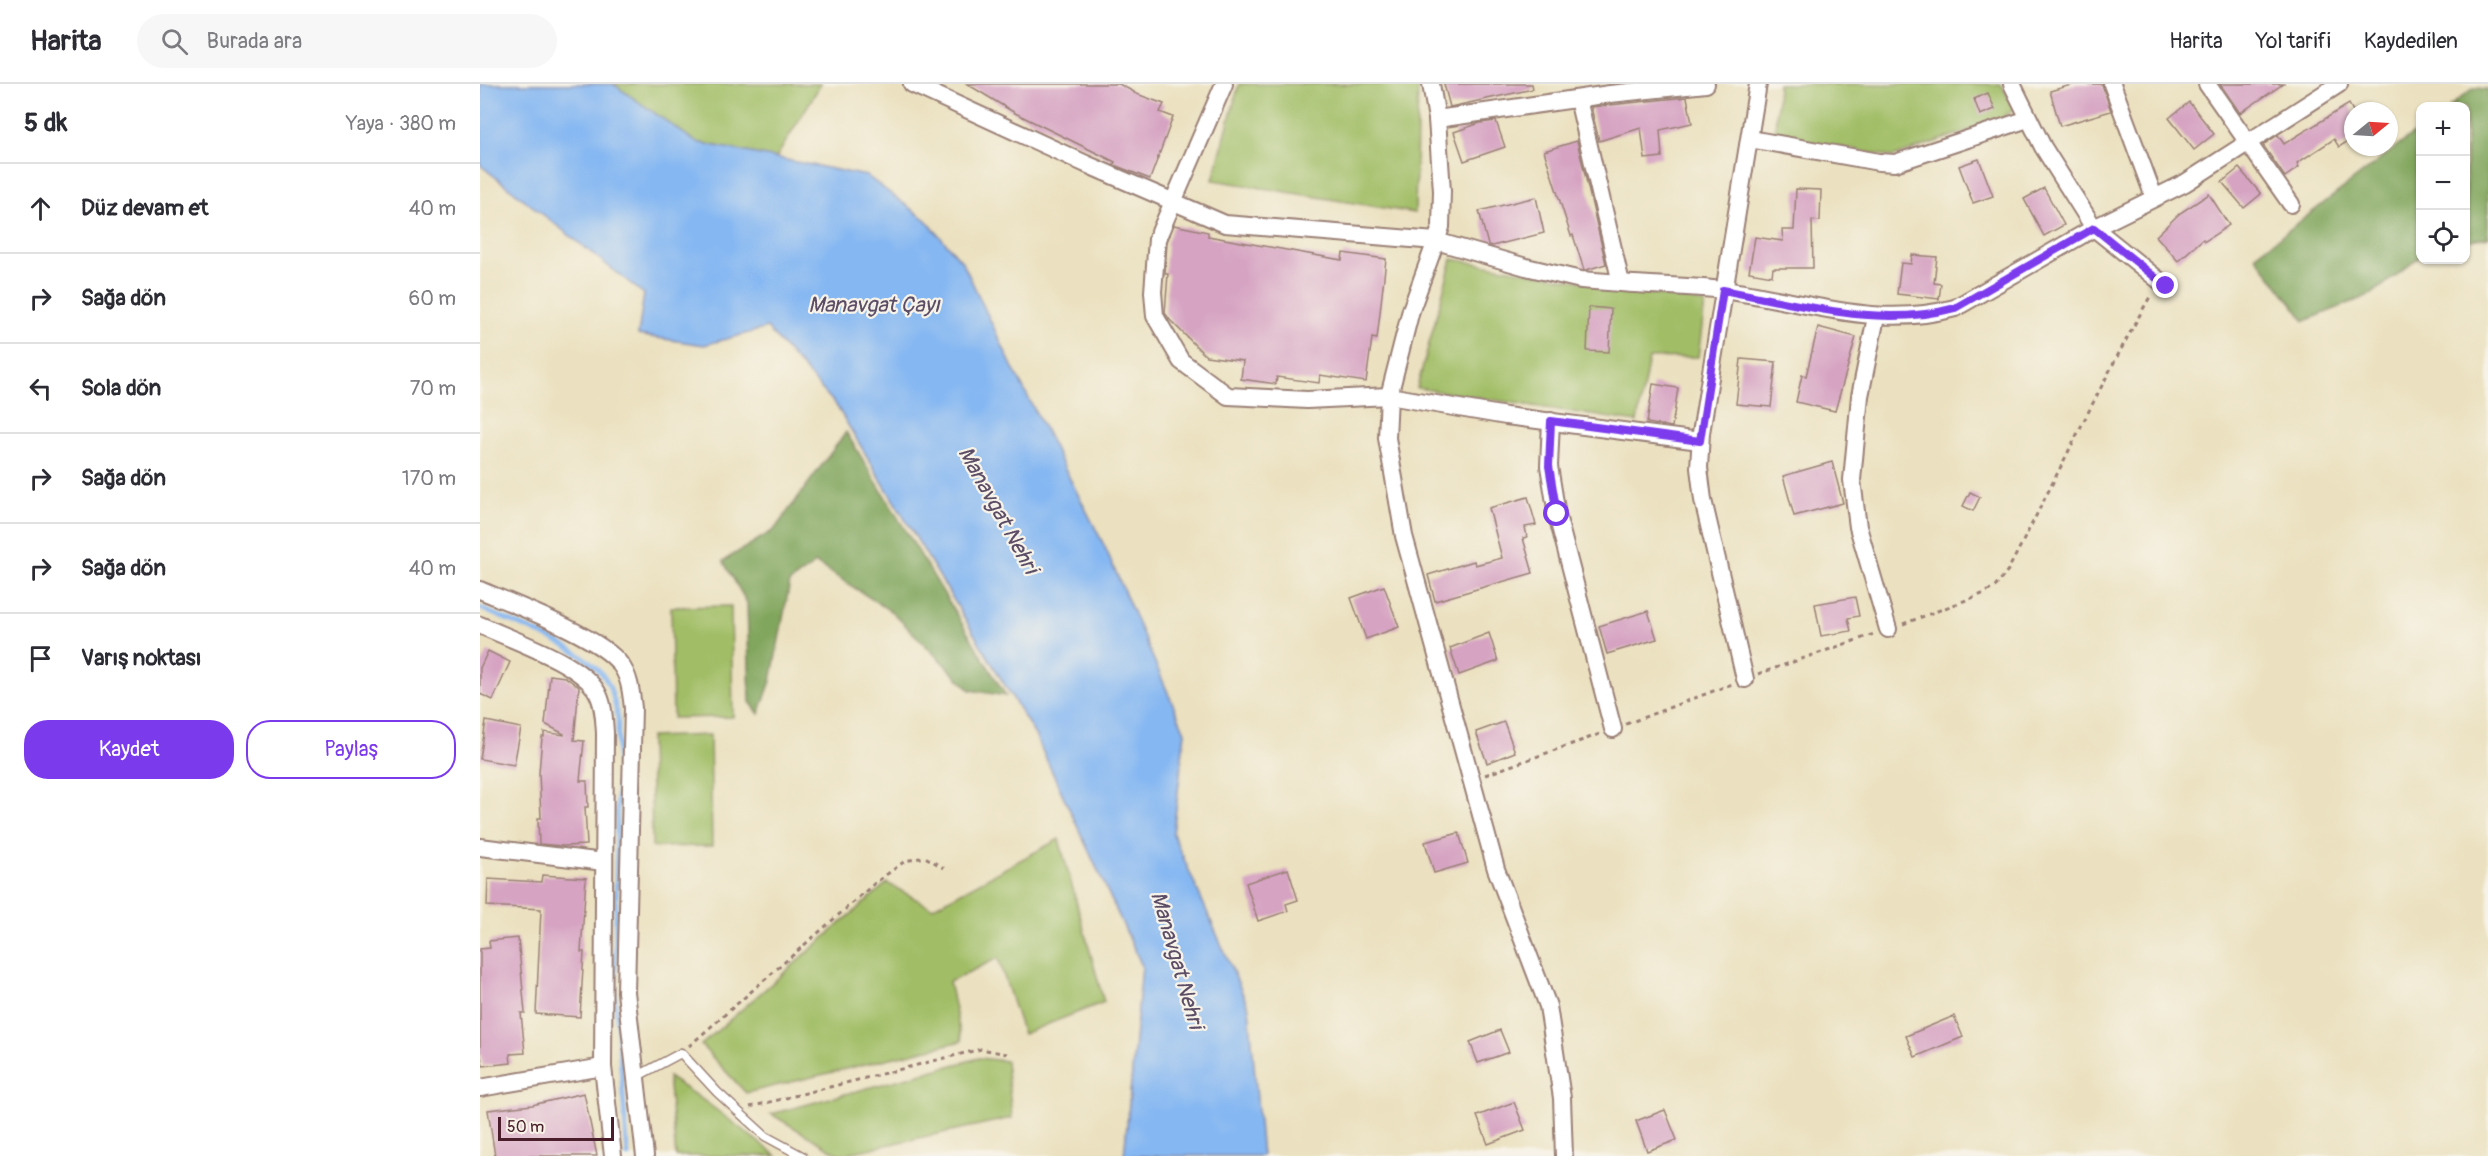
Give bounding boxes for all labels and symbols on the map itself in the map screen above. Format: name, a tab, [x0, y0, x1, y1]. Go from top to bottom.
north arrow	[2344, 102, 2398, 156]
route end	[2152, 272, 2178, 298]
water label: Manavgat Çayı	[808, 291, 941, 319]
water label: Manavgat Nehri	[952, 441, 1046, 582]
route start	[1543, 500, 1569, 526]
water label: Manavgat Nehri	[1144, 888, 1211, 1036]
scale bar	[498, 1114, 614, 1142]

